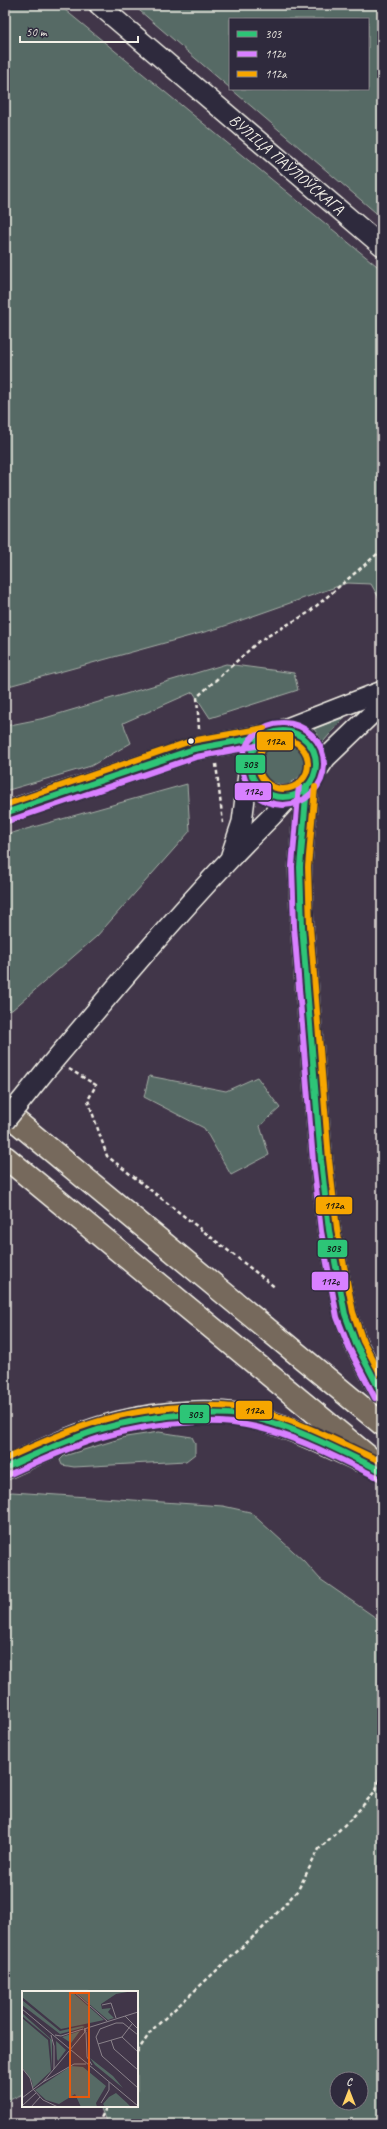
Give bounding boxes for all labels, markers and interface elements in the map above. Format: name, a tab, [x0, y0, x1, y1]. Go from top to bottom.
scale bar	[20, 18, 138, 44]
legend	[229, 18, 369, 90]
text: 50 m	[26, 24, 48, 40]
text: 303	[265, 26, 283, 42]
text: 112с	[265, 46, 286, 62]
text: 112а	[265, 66, 287, 82]
street label: ВУЛІЦА ПАЎЛОЎСКАГА	[225, 110, 349, 220]
line badge: 112а	[256, 731, 294, 751]
text: 112а	[265, 734, 286, 748]
unlabelled marker	[186, 736, 196, 746]
line badge: 303	[235, 754, 266, 774]
text: 303	[243, 757, 258, 771]
line badge: 112с	[234, 782, 272, 801]
text: 112с	[244, 784, 263, 798]
line badge: 112а	[315, 1196, 353, 1215]
text: 112а	[324, 1198, 345, 1212]
line badge: 303	[317, 1239, 348, 1258]
text: 303	[326, 1241, 341, 1255]
line badge: 112с	[311, 1271, 349, 1291]
text: 112с	[321, 1274, 340, 1288]
line badge: 112а	[235, 1400, 273, 1420]
text: 112а	[244, 1403, 265, 1417]
line badge: 303	[179, 1404, 210, 1424]
text: 303	[188, 1407, 203, 1421]
inset map	[22, 1991, 138, 2107]
north arrow	[329, 2071, 369, 2111]
text: С	[346, 2074, 353, 2088]

